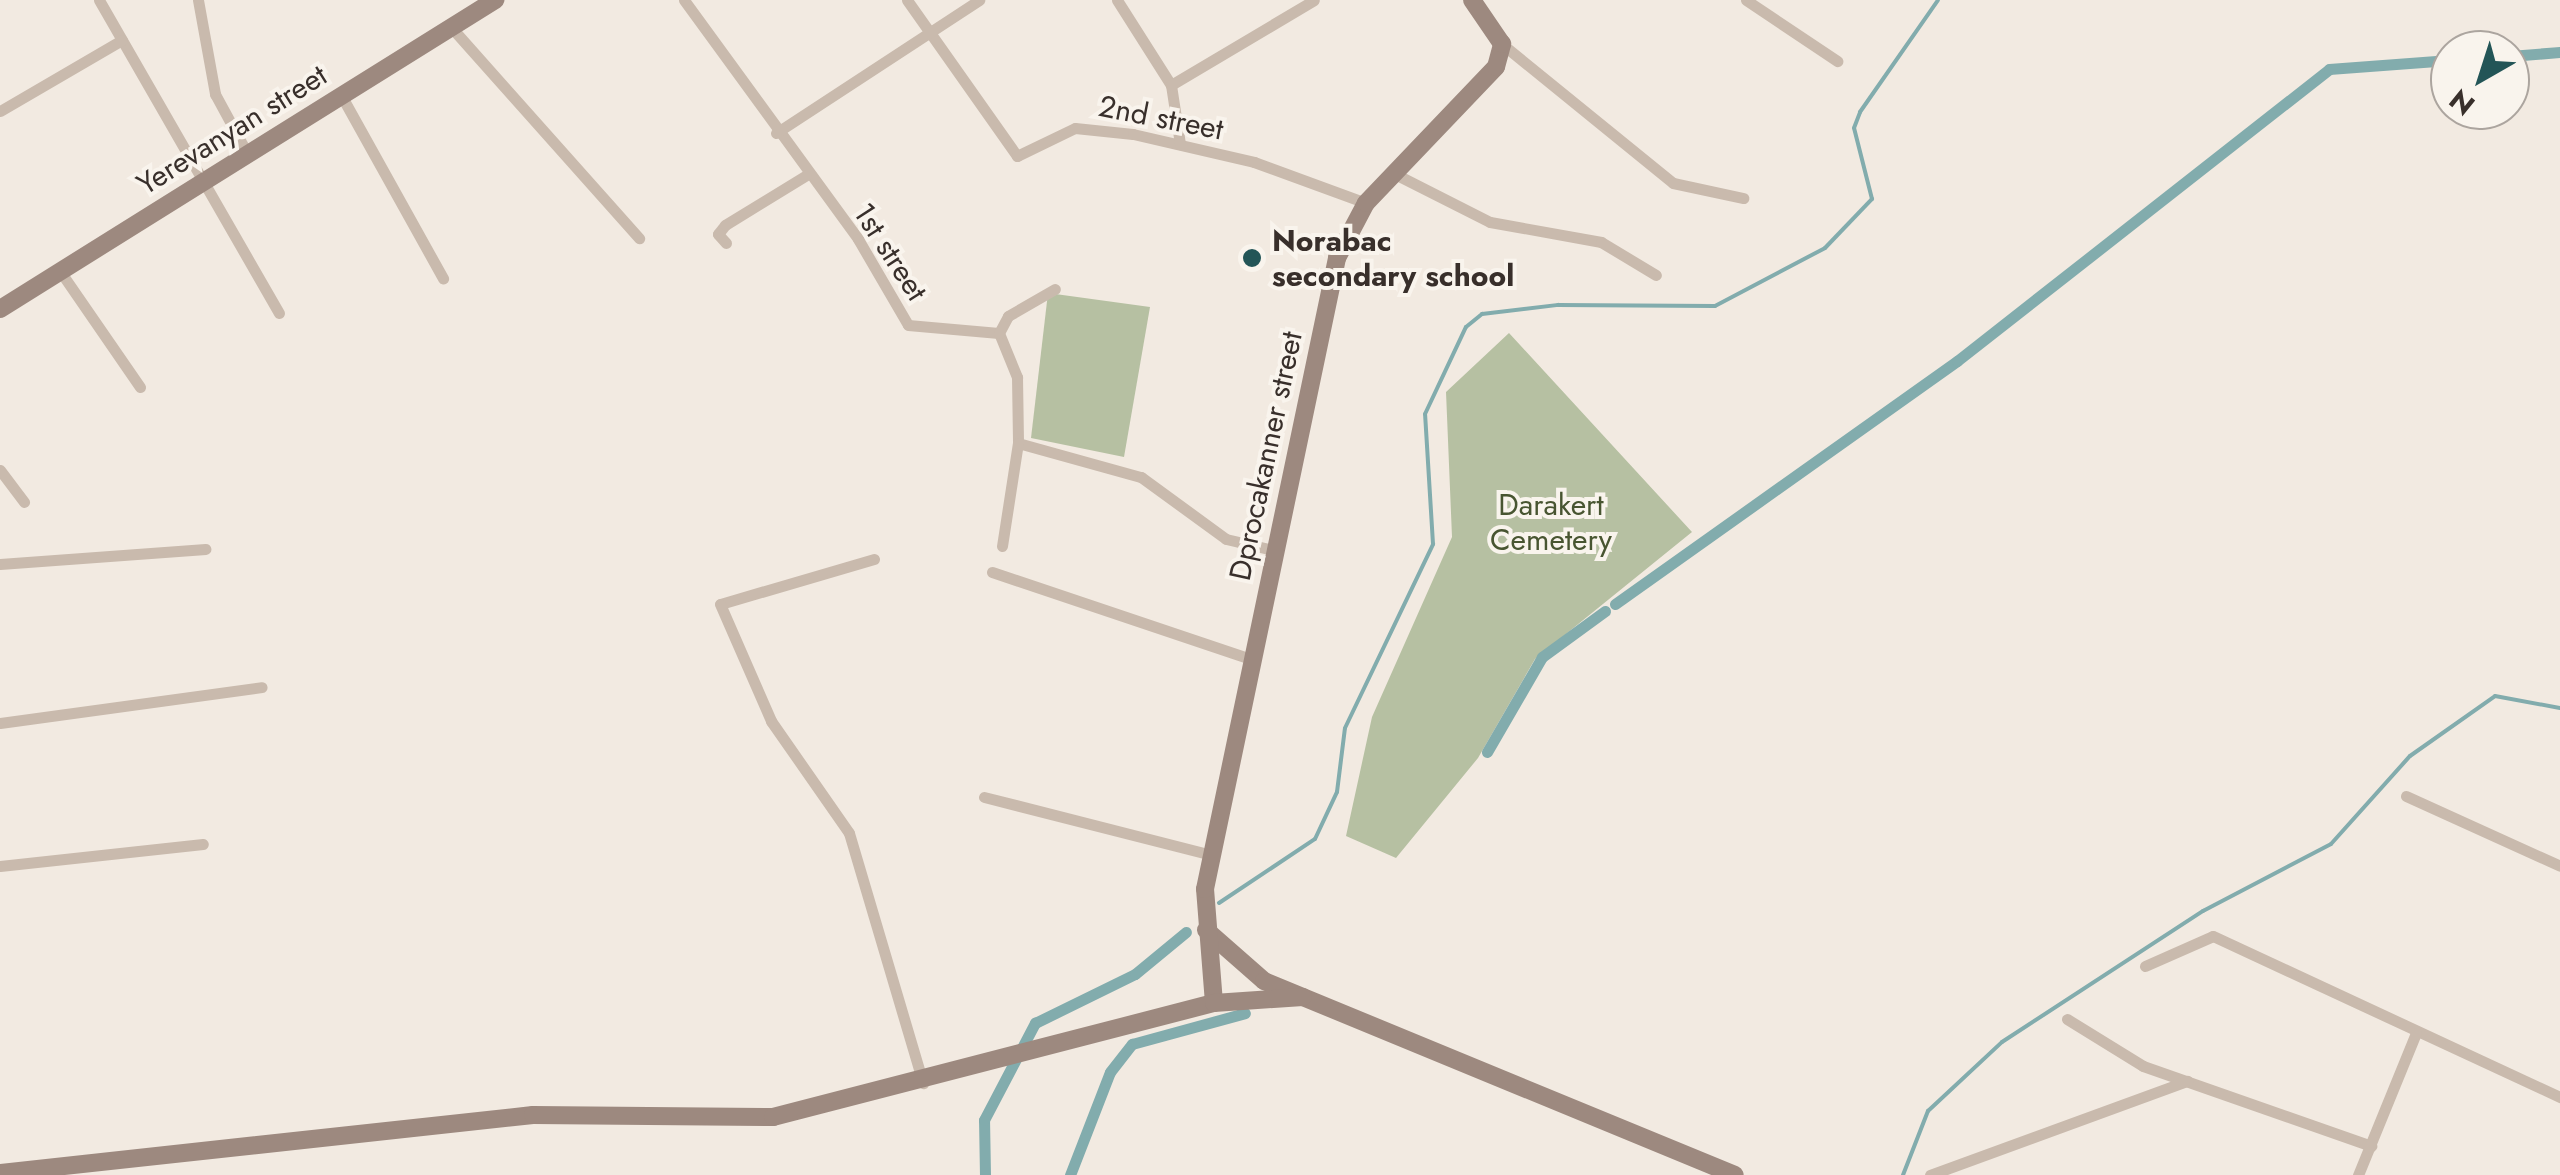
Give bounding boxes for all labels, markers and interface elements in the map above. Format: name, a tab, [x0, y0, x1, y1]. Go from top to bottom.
north arrow	[2430, 30, 2530, 130]
street label: Yerevanyan street	[130, 57, 334, 203]
text: N	[2441, 79, 2484, 125]
street label: 2nd street	[1096, 88, 1226, 148]
street label: 1st street	[845, 196, 935, 308]
place label: Norabac secondary school	[1272, 223, 1514, 294]
marker: Norabac secondary school	[1241, 247, 1263, 269]
street label: Dprocakanner street	[1222, 328, 1310, 584]
park label: Darakert Cemetery	[1490, 487, 1612, 558]

